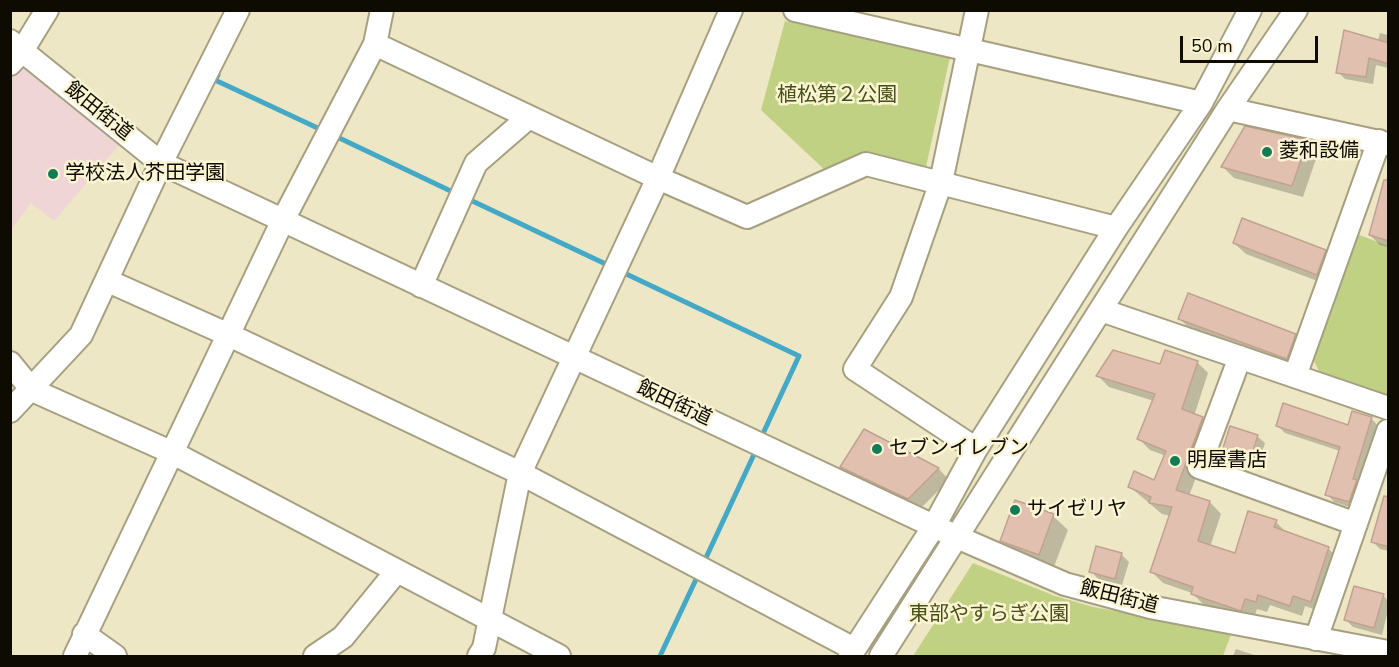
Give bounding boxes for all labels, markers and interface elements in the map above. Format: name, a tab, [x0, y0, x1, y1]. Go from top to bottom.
scale bar	[1183, 24, 1321, 62]
text: 50 m	[1191, 34, 1233, 58]
street label: 飯田街道	[59, 78, 137, 146]
park label: 植松第２公園	[777, 84, 897, 108]
place label: 菱和設備	[1279, 140, 1359, 164]
marker: 菱和設備	[1260, 145, 1274, 159]
place label: 学校法人芥田学園	[65, 162, 225, 186]
marker: 学校法人芥田学園	[46, 167, 60, 181]
street label: 飯田街道	[633, 376, 715, 432]
place label: セブンイレブン	[889, 437, 1029, 461]
marker: セブンイレブン	[870, 442, 884, 456]
place label: 明屋書店	[1187, 449, 1267, 473]
marker: 明屋書店	[1168, 454, 1182, 468]
place label: サイゼリヤ	[1027, 498, 1127, 522]
marker: サイゼリヤ	[1008, 503, 1022, 517]
street label: 飯田街道	[1077, 577, 1161, 619]
park label: 東部やすらぎ公園	[909, 603, 1069, 627]

